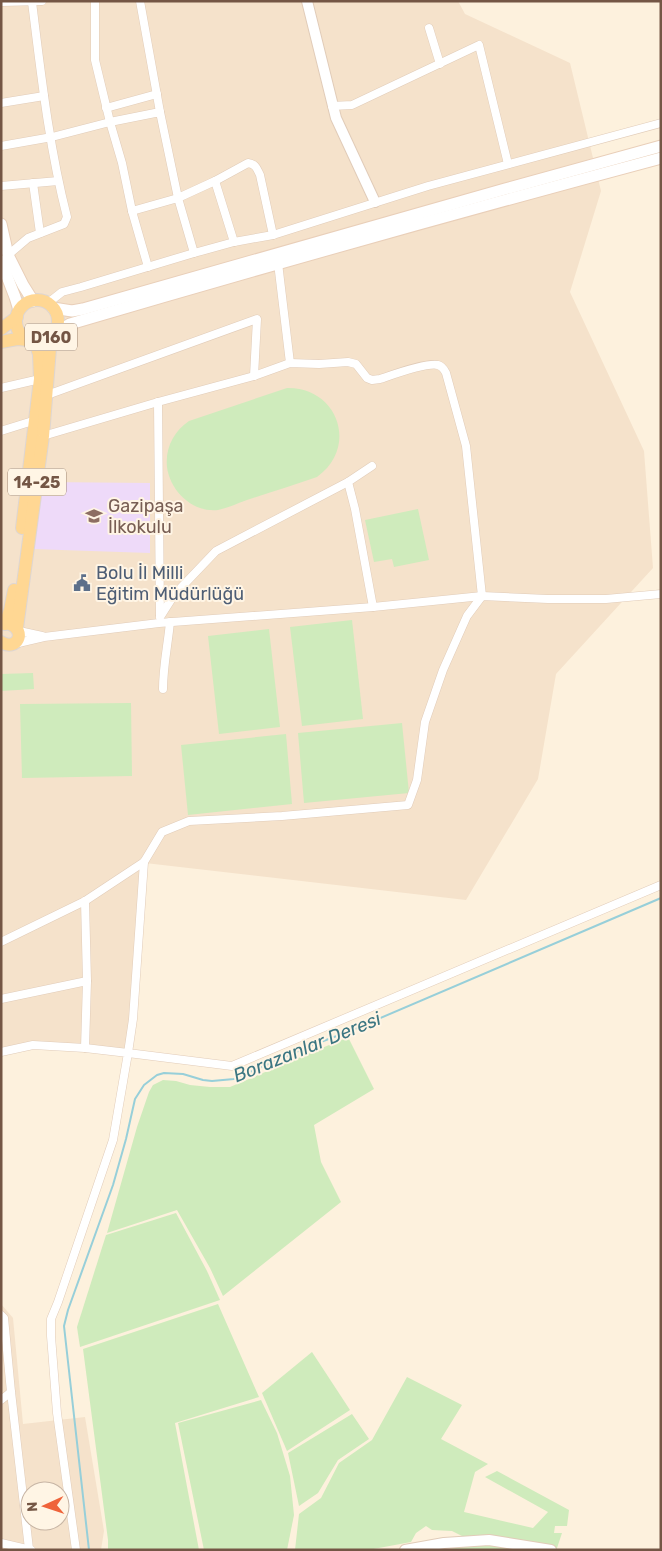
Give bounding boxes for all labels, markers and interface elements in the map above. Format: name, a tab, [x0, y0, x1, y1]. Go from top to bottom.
road number: D160	[25, 324, 77, 351]
road number: 14-25	[8, 468, 66, 496]
place label: Gazipaşa İlkokulu	[108, 495, 184, 538]
school or university icon: Gazipaşa İlkokulu	[84, 506, 104, 526]
place label: Bolu İl Milli Eğitim Müdürlüğü	[96, 562, 244, 605]
public building icon: Bolu İl Milli Eğitim Müdürlüğü	[72, 573, 92, 593]
water label: Borazanlar Deresi	[230, 1007, 385, 1087]
north arrow	[20, 1481, 70, 1531]
text: N	[24, 1501, 41, 1512]

